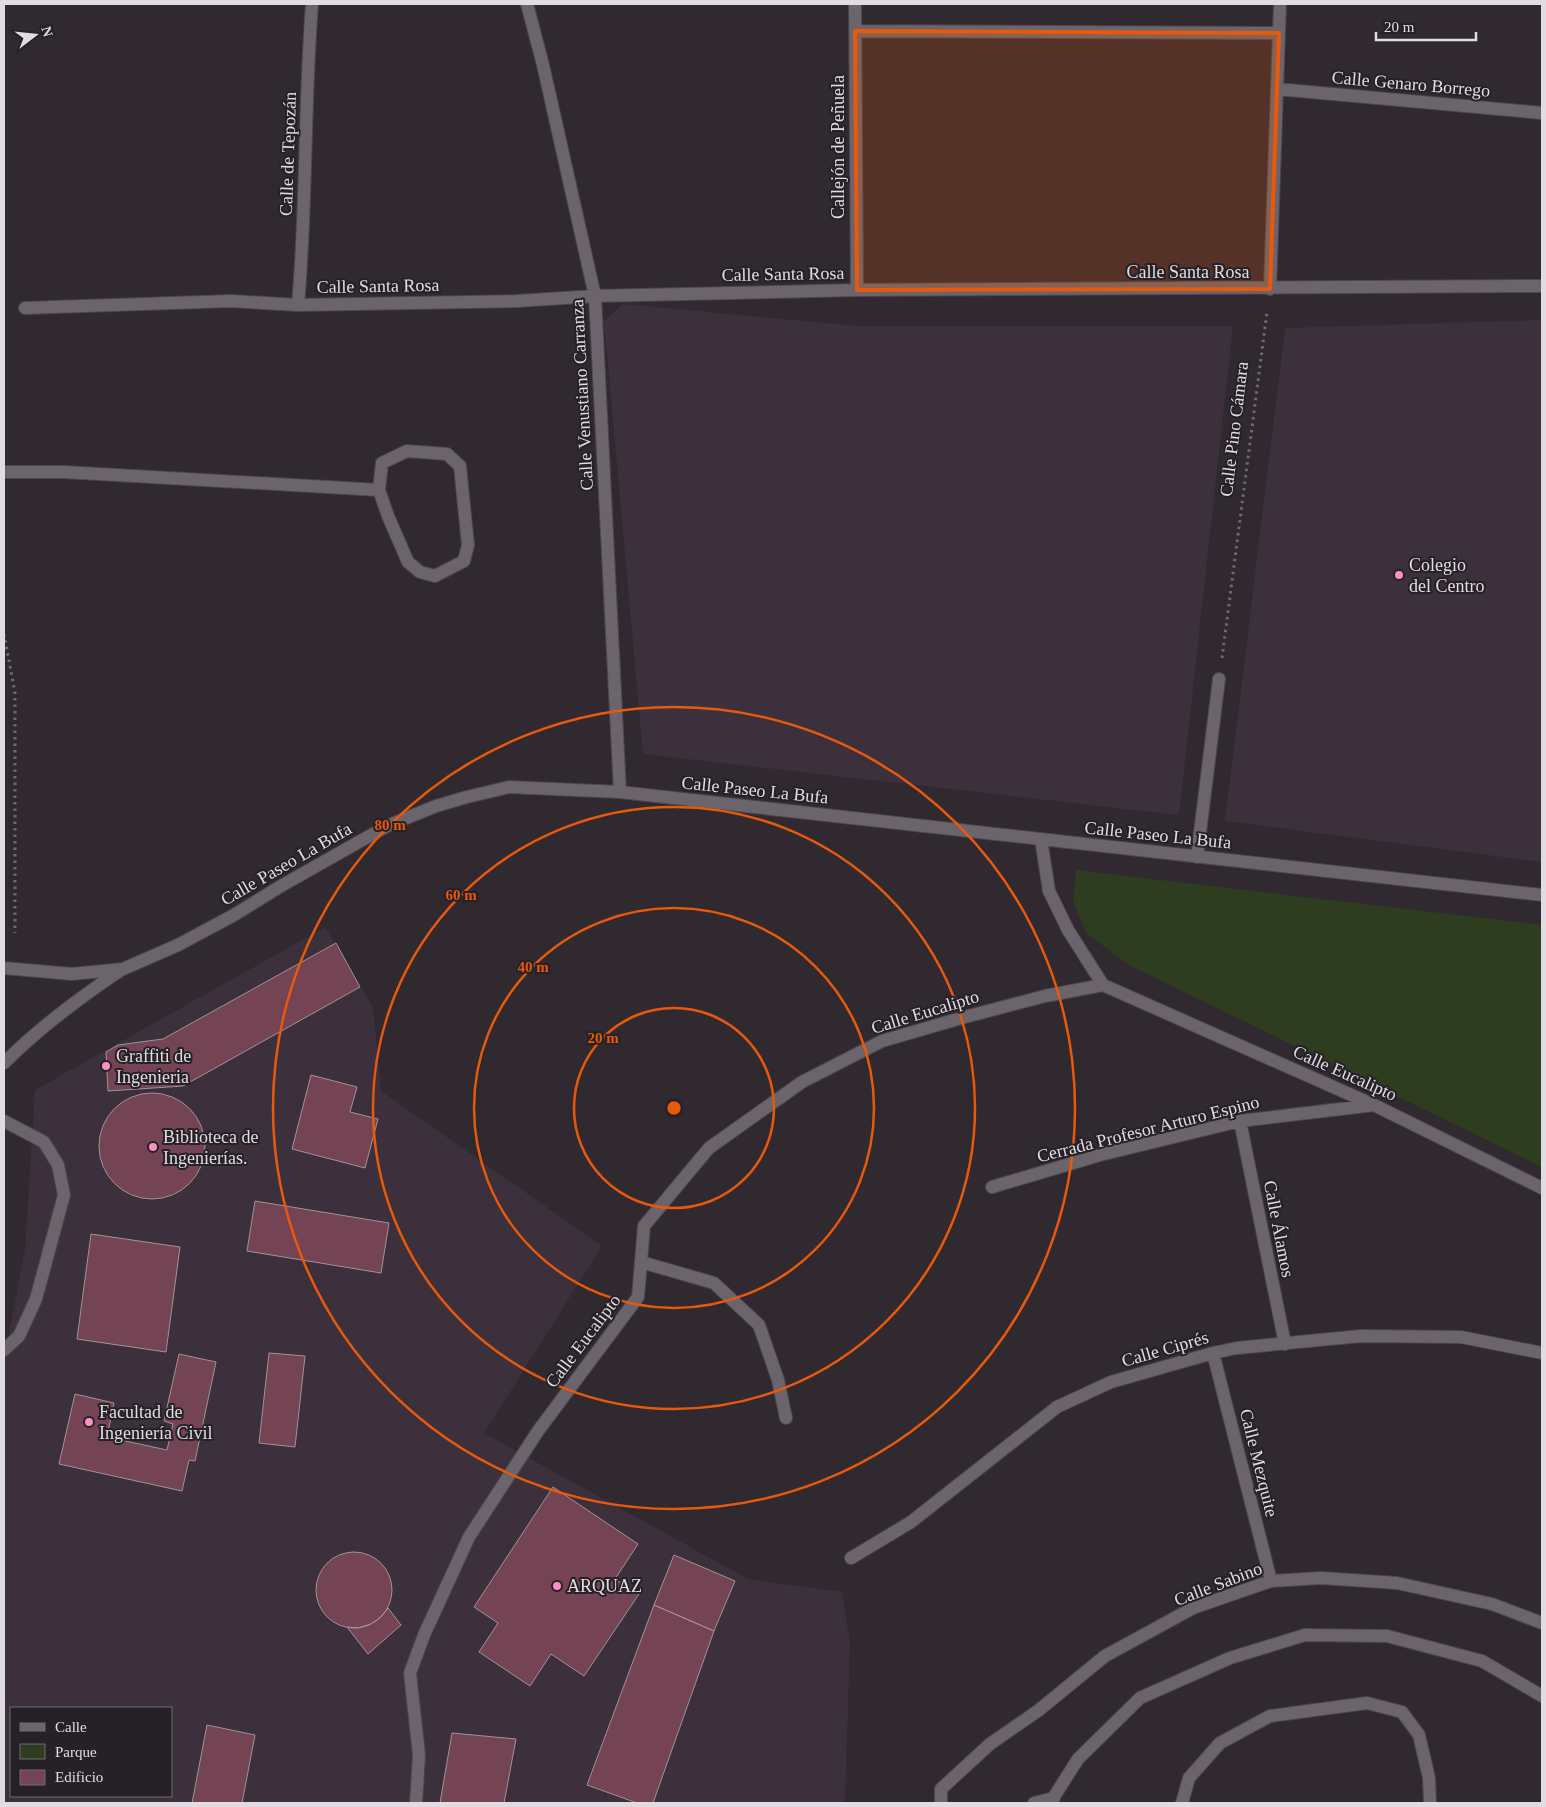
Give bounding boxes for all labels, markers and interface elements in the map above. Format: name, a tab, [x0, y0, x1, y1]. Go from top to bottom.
north arrow	[10, 10, 60, 60]
scale bar	[1376, 10, 1476, 42]
text: 20 m	[1384, 19, 1415, 35]
text: N	[38, 25, 56, 38]
street label: Calle Genaro Borrego	[1331, 67, 1491, 101]
street label: Callejón de Peñuela	[828, 75, 848, 219]
street label: Calle de Tepozán	[276, 92, 300, 216]
street label: Calle Santa Rosa	[1127, 262, 1249, 282]
street label: Calle Santa Rosa	[721, 263, 845, 285]
street label: Calle Santa Rosa	[316, 275, 440, 297]
street label: Calle Venustiano Carranza	[567, 299, 597, 491]
street label: Calle Pino Cámara	[1216, 360, 1252, 498]
place label: Colegio del Centro	[1409, 555, 1484, 596]
marker: Colegio del Centro	[1393, 569, 1405, 581]
street label: Calle Paseo La Bufa	[681, 772, 829, 808]
text: 80 m	[374, 817, 406, 833]
street label: Calle Paseo La Bufa	[1084, 817, 1232, 853]
street label: Calle Paseo La Bufa	[217, 818, 355, 910]
text: 60 m	[445, 887, 477, 903]
text: 40 m	[517, 959, 549, 975]
street label: Calle Eucalipto	[869, 986, 981, 1038]
text: 20 m	[587, 1030, 619, 1046]
street label: Calle Eucalipto	[1290, 1041, 1400, 1105]
place label: Graffiti de Ingenieria	[116, 1046, 191, 1087]
marker: Graffiti de Ingenieria	[100, 1060, 112, 1072]
street label: Cerrada Profesor Arturo Espino	[1035, 1092, 1261, 1166]
centre of rings	[665, 1099, 683, 1117]
place label: Biblioteca de Ingenierías.	[163, 1127, 258, 1168]
marker: Biblioteca de Ingenierías.	[147, 1141, 159, 1153]
street label: Calle Álamos	[1260, 1179, 1299, 1279]
street label: Calle Eucalipto	[541, 1290, 625, 1392]
street label: Calle Ciprés	[1119, 1327, 1211, 1371]
place label: Facultad de Ingeniería Civil	[99, 1402, 212, 1443]
street label: Calle Mezquite	[1236, 1407, 1282, 1519]
marker: Facultad de Ingeniería Civil	[83, 1416, 95, 1428]
street label: Calle Sabino	[1171, 1558, 1265, 1610]
place label: ARQUAZ	[567, 1576, 642, 1596]
marker: ARQUAZ	[551, 1580, 563, 1592]
legend	[10, 1707, 172, 1797]
text: Calle	[55, 1719, 87, 1735]
text: Parque	[55, 1744, 97, 1760]
text: Edificio	[55, 1769, 103, 1785]

